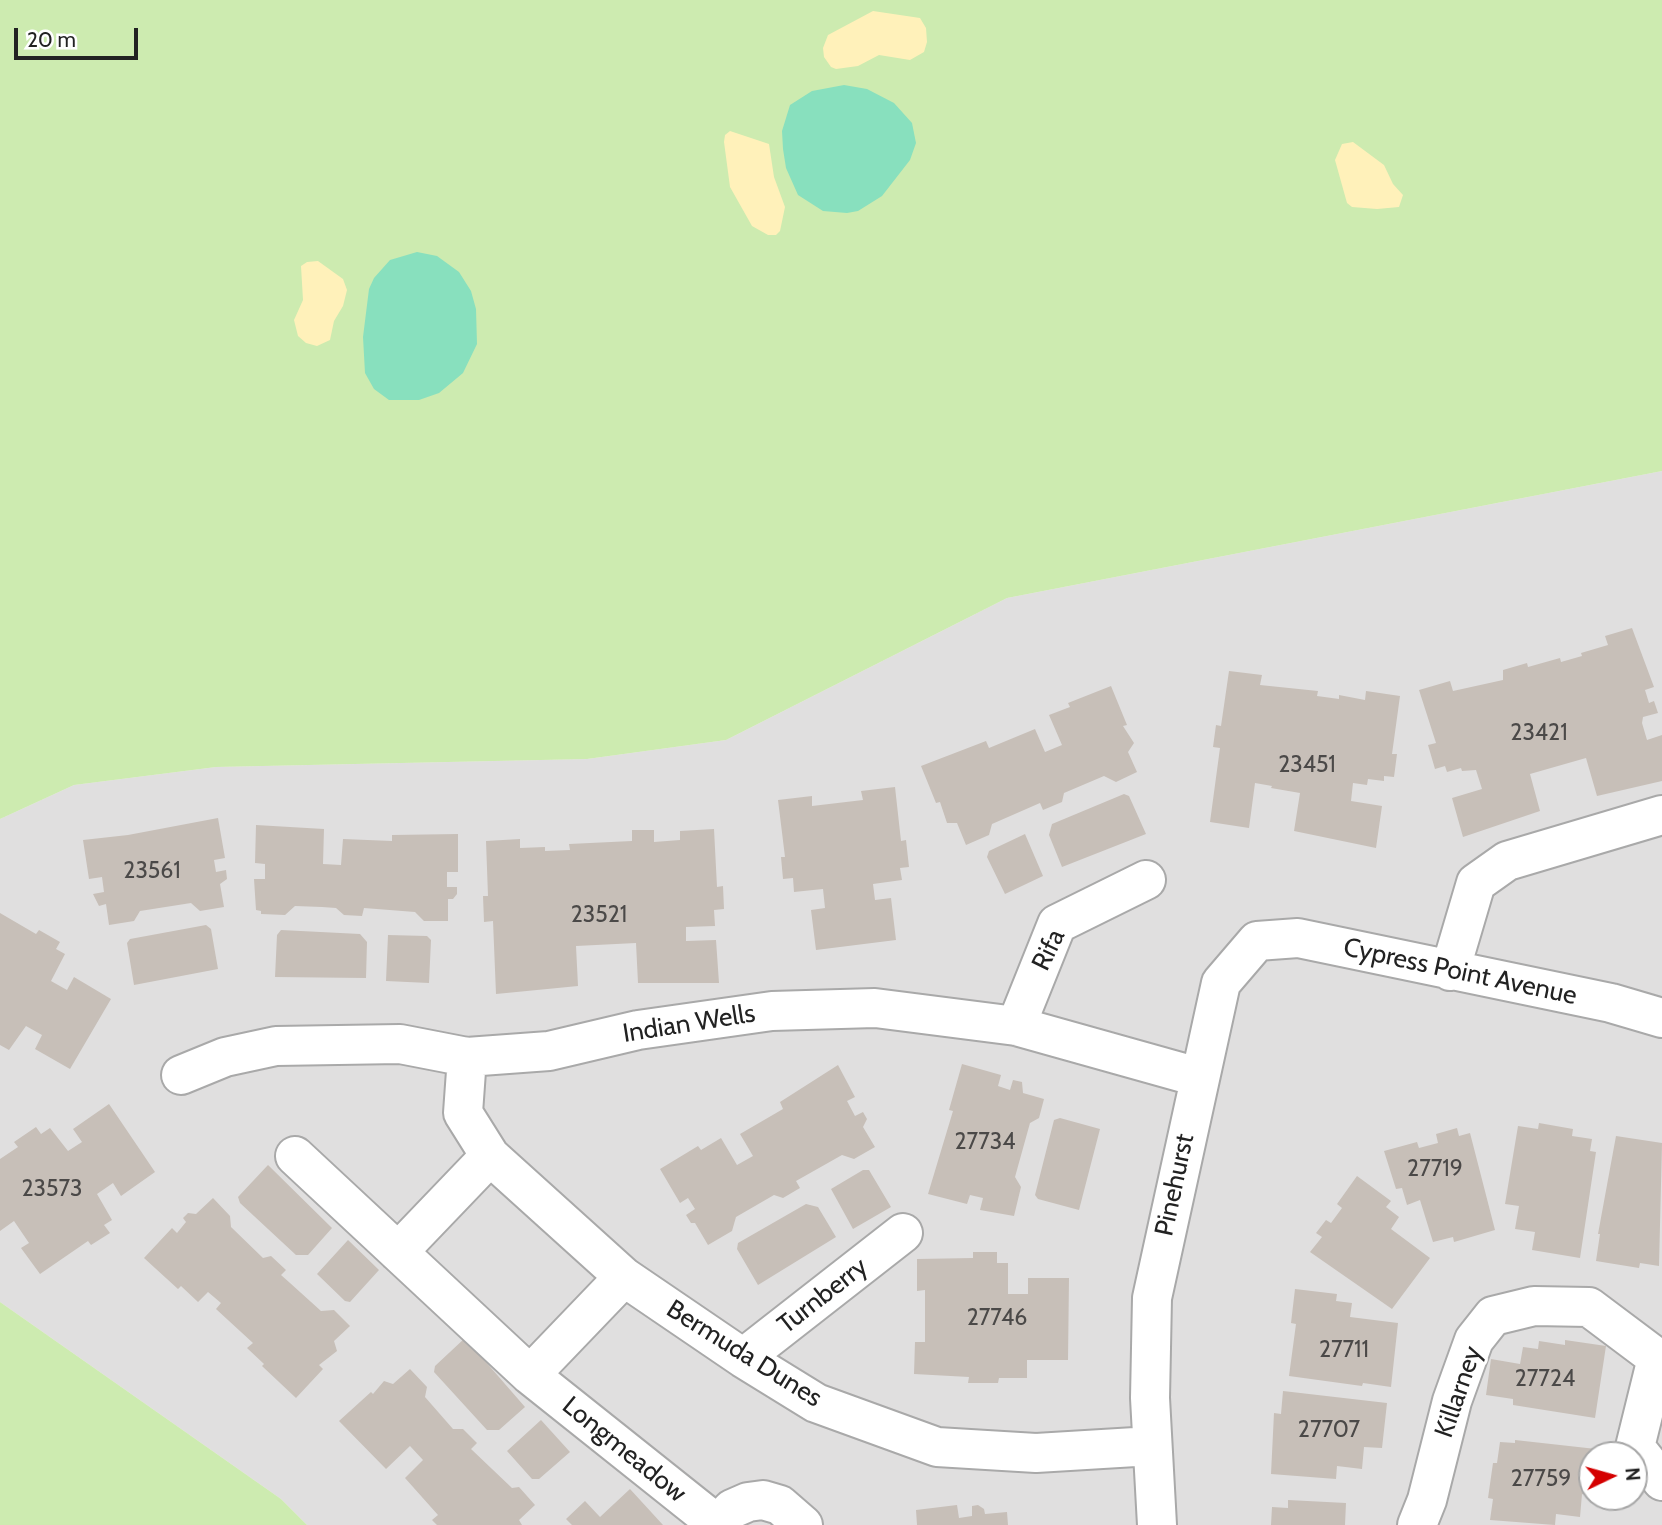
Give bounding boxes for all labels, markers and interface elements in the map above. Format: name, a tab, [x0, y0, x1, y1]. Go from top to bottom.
scale bar	[18, 14, 142, 58]
text: 20 m	[27, 27, 76, 52]
house number: 23421	[1510, 719, 1568, 747]
house number: 23451	[1278, 751, 1336, 779]
house number: 23561	[123, 857, 181, 885]
house number: 23521	[571, 901, 627, 929]
street label: Rifa	[1026, 924, 1072, 976]
street label: Cypress Point Avenue	[1340, 932, 1580, 1012]
street label: Indian Wells	[621, 998, 757, 1050]
house number: 27734	[955, 1128, 1015, 1156]
street label: Pinehurst	[1149, 1131, 1201, 1239]
house number: 27719	[1407, 1155, 1463, 1183]
house number: 23573	[22, 1175, 82, 1203]
street label: Turnberry	[772, 1251, 874, 1341]
street label: Bermuda Dunes	[661, 1294, 827, 1414]
house number: 27746	[967, 1304, 1027, 1332]
house number: 27711	[1319, 1336, 1369, 1364]
street label: Killarney	[1429, 1342, 1489, 1442]
house number: 27724	[1515, 1365, 1575, 1393]
street label: Longmeadow	[556, 1390, 692, 1510]
house number: 27707	[1298, 1416, 1360, 1444]
north arrow	[1578, 1441, 1648, 1511]
house number: 27759	[1511, 1465, 1571, 1493]
text: N	[1620, 1467, 1644, 1482]

